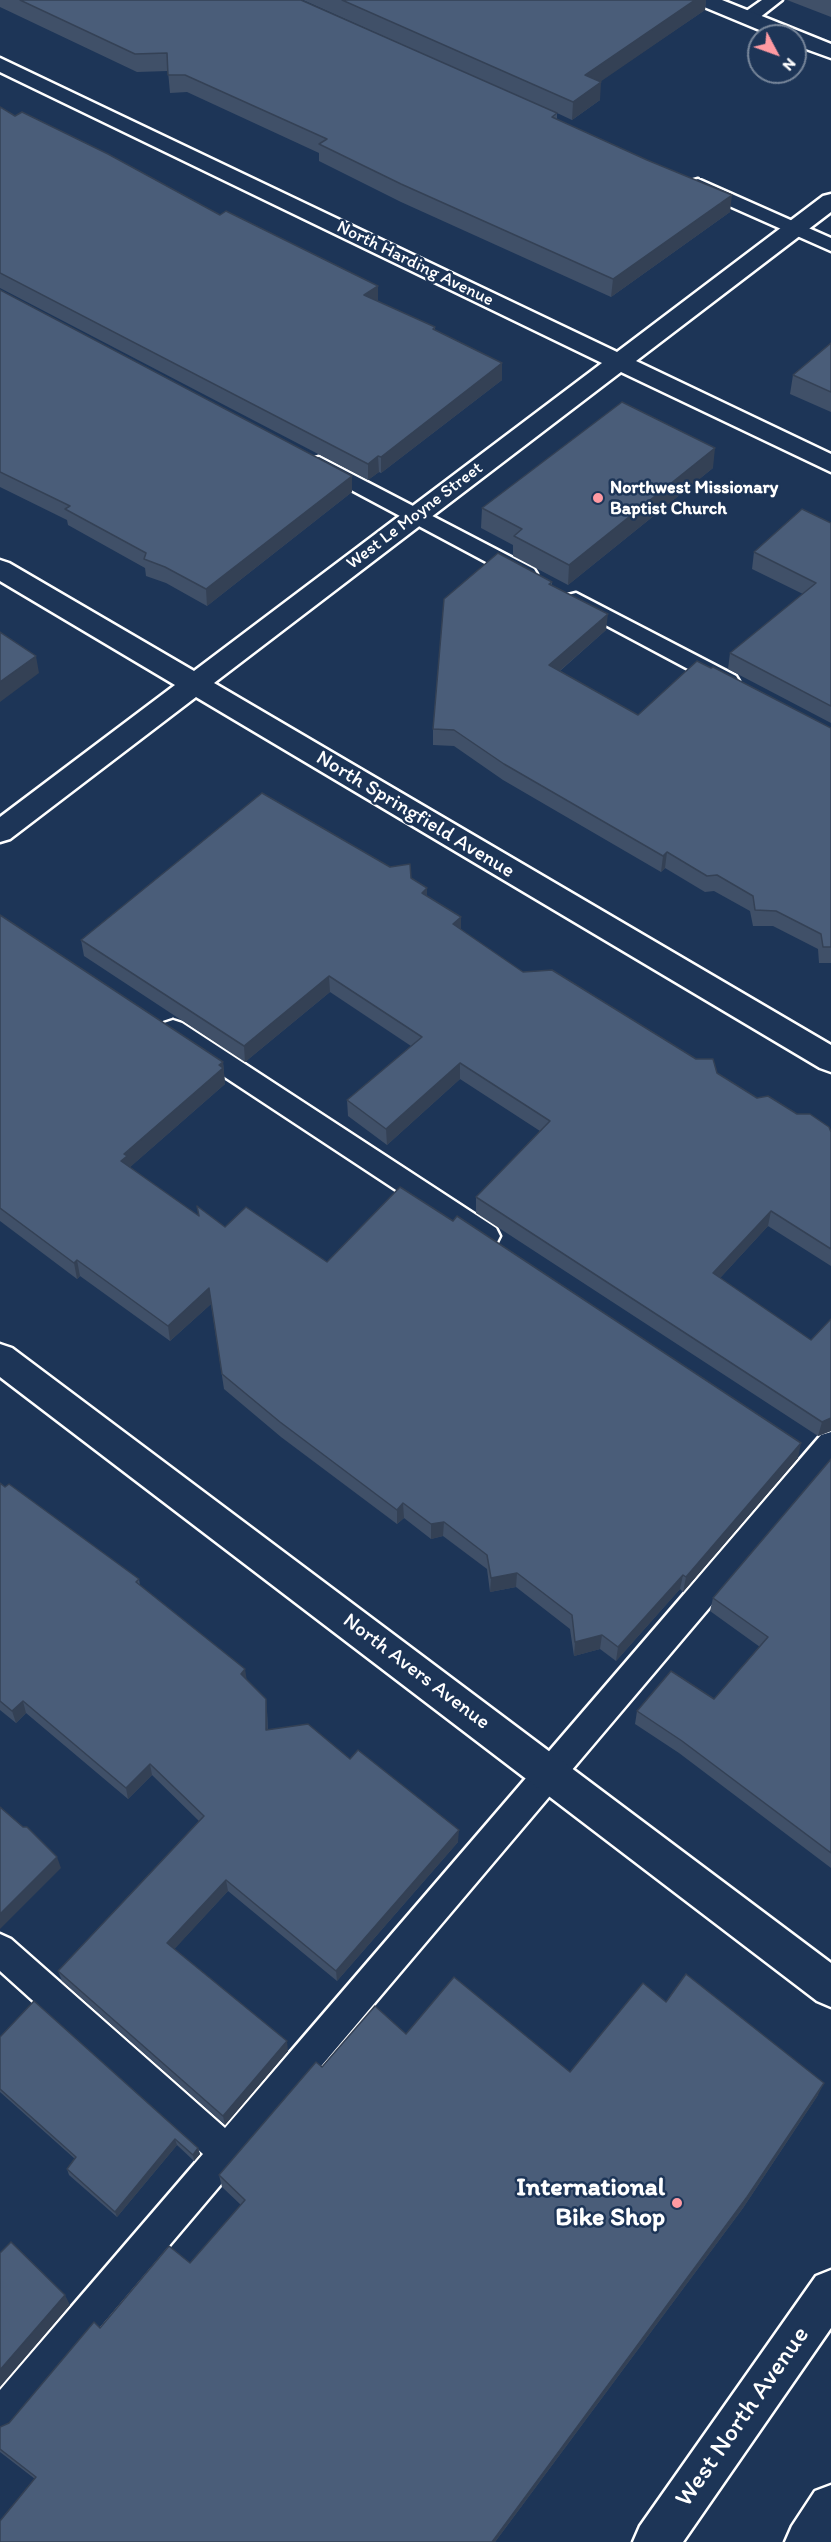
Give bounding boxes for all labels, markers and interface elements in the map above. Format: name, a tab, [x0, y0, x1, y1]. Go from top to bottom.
north arrow	[747, 24, 807, 84]
text: N	[779, 55, 800, 75]
street label: North Harding Avenue	[333, 217, 497, 311]
street label: West Le Moyne Street	[342, 458, 488, 574]
place label: Northwest Missionary Baptist Church	[610, 477, 778, 520]
marker: Northwest Missionary Baptist Church	[591, 491, 605, 505]
street label: North Springfield Avenue	[311, 746, 519, 884]
street label: North Avers Avenue	[337, 1608, 495, 1736]
place label: International Bike Shop	[516, 2172, 665, 2234]
marker: International Bike Shop	[670, 2196, 684, 2210]
street label: West North Avenue	[669, 2321, 817, 2513]

